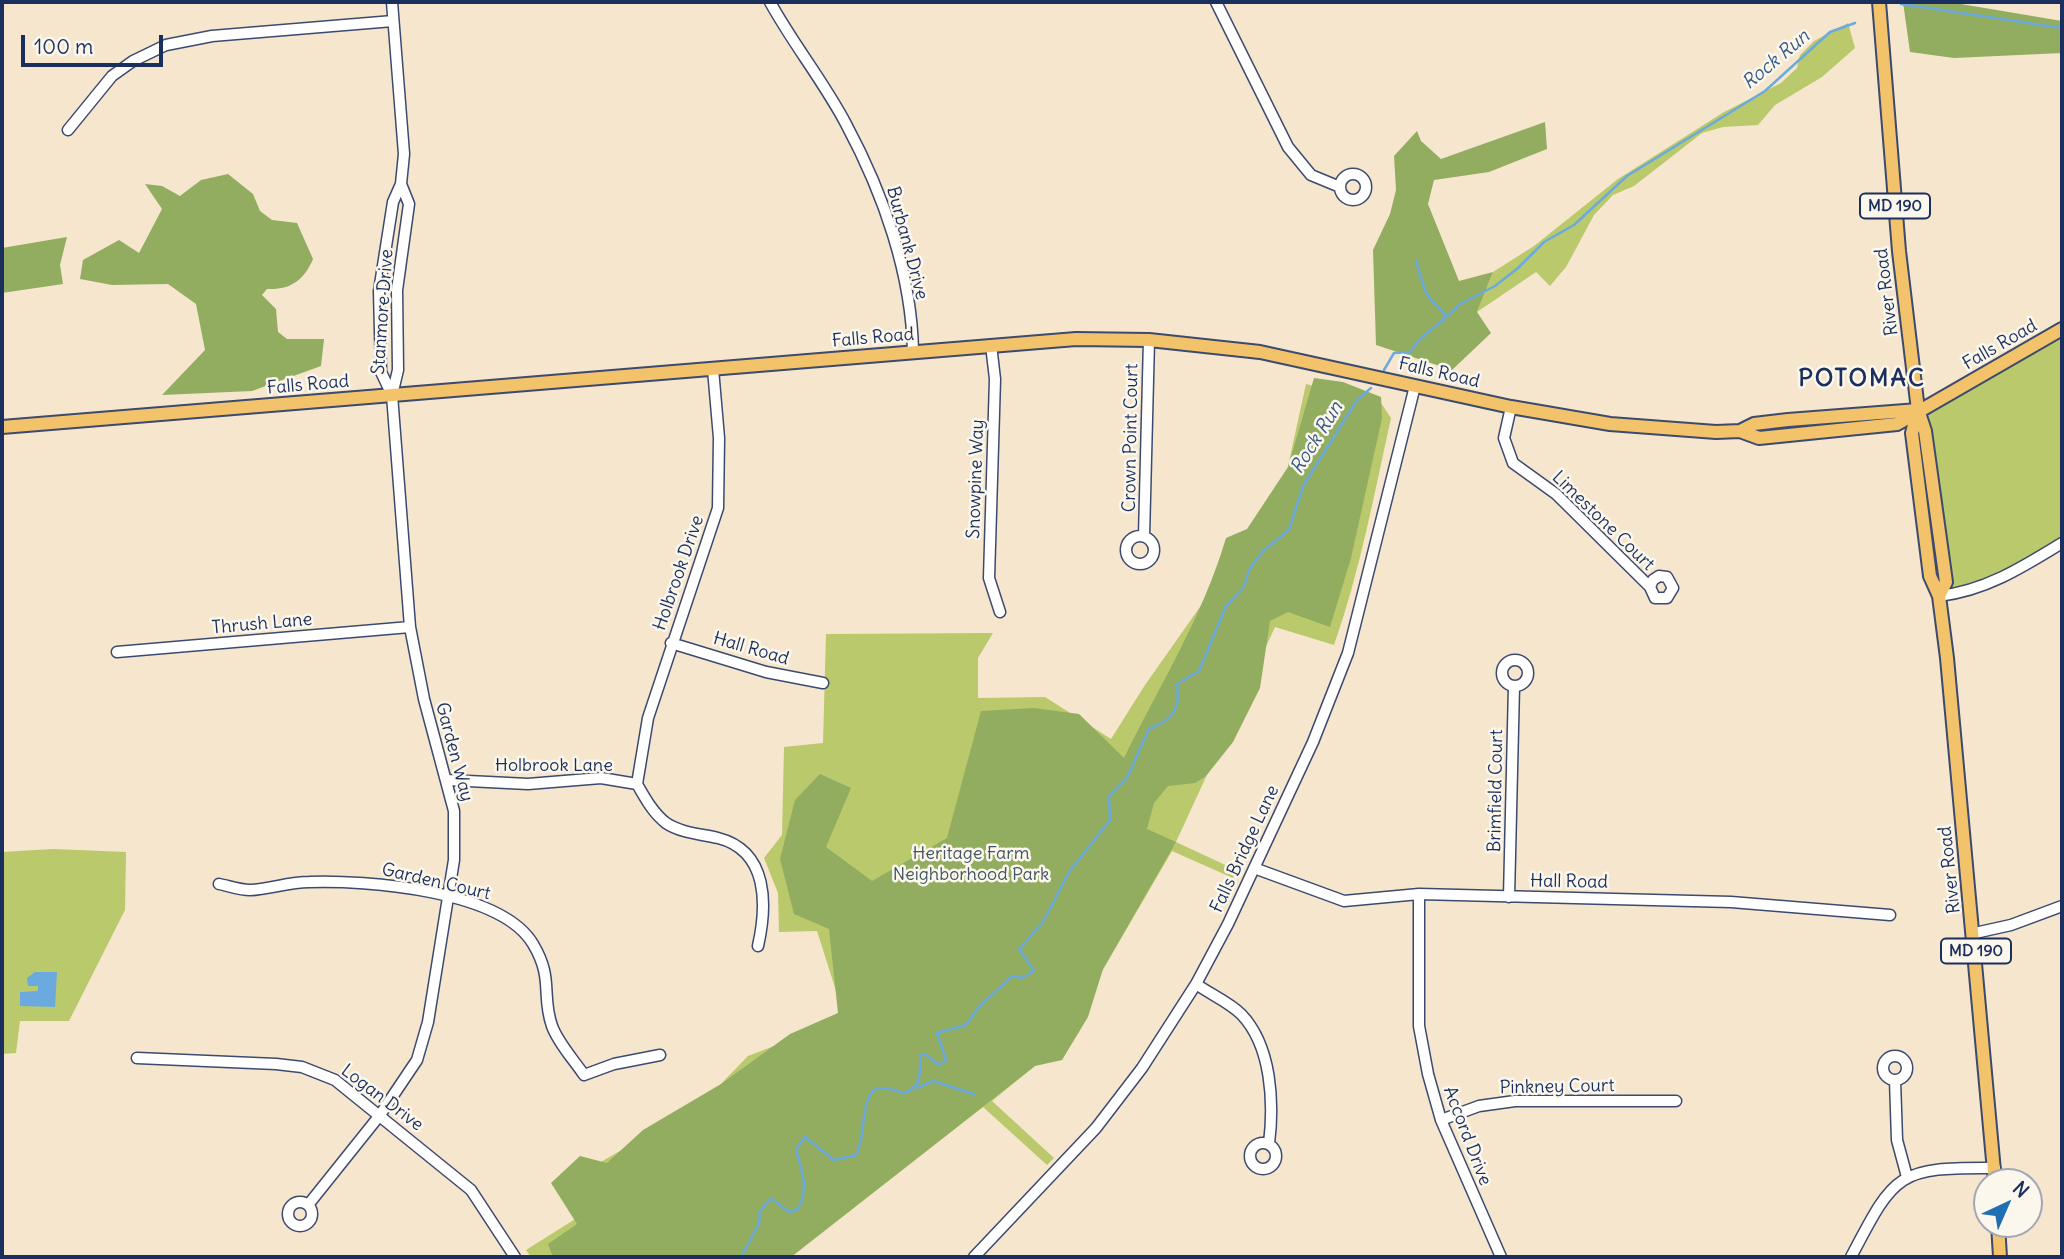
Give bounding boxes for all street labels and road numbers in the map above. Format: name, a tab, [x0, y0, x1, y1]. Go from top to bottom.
street label: Burbank Drive	[882, 184, 932, 302]
road number: MD 190	[1860, 194, 1930, 218]
street label: River Road	[1871, 247, 1903, 337]
street label: Stanmore Drive	[368, 249, 398, 375]
street label: Falls Road	[1959, 315, 2041, 375]
street label: Falls Road	[831, 324, 915, 352]
street label: Falls Road	[1396, 353, 1482, 393]
street label: Crown Point Court	[1119, 363, 1143, 513]
street label: Falls Road	[266, 371, 350, 399]
street label: Snowpine Way	[963, 419, 989, 539]
street label: Limestone Court	[1547, 467, 1659, 575]
street label: Holbrook Drive	[649, 513, 709, 633]
street label: Thrush Lane	[211, 609, 313, 639]
street label: Hall Road	[711, 628, 791, 670]
street label: Garden Way	[430, 700, 478, 804]
street label: Brimfield Court	[1484, 729, 1508, 853]
street label: Holbrook Lane	[495, 755, 613, 777]
street label: Falls Bridge Lane	[1206, 782, 1284, 916]
street label: River Road	[1935, 825, 1965, 915]
street label: Garden Court	[379, 859, 493, 905]
street label: Hall Road	[1530, 871, 1608, 893]
road number: MD 190	[1941, 939, 2011, 964]
street label: Logan Drive	[337, 1060, 427, 1136]
street label: Pinkney Court	[1499, 1075, 1615, 1099]
street label: Accord Drive	[1438, 1083, 1496, 1189]

